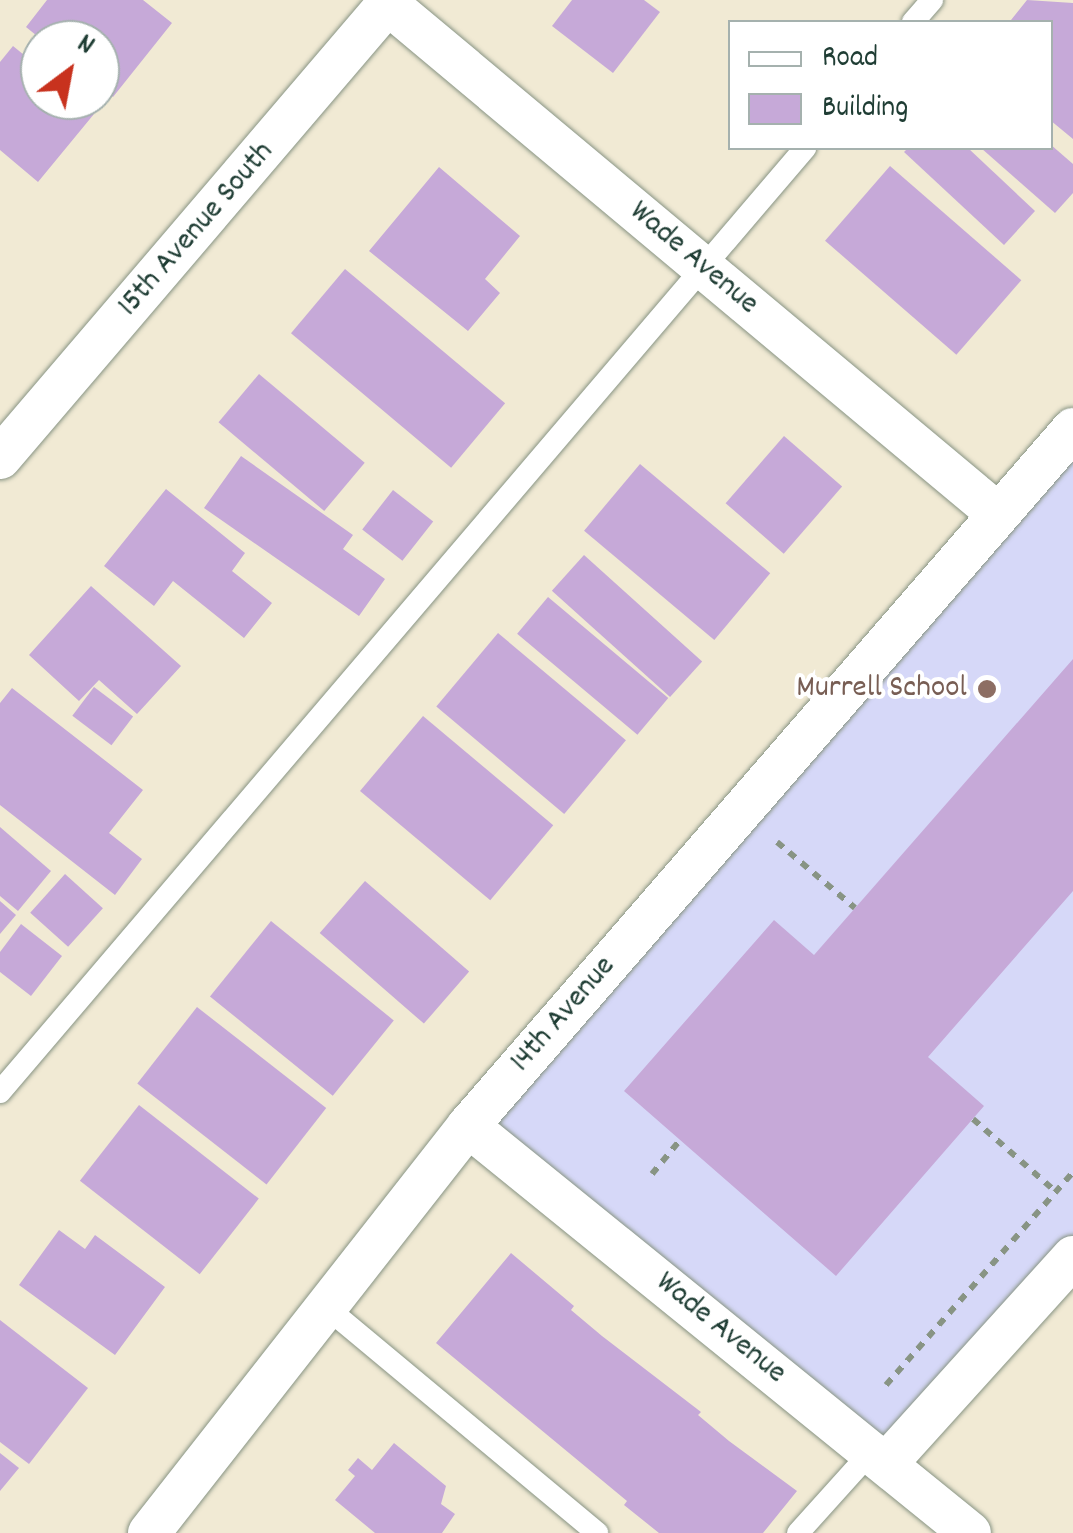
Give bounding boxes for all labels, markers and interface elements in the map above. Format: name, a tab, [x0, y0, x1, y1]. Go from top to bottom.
north arrow	[20, 20, 120, 120]
legend	[728, 20, 1053, 150]
text: N	[68, 26, 101, 67]
text: Road	[822, 38, 878, 81]
text: Building	[822, 88, 908, 131]
street label: 15th Avenue South	[111, 135, 283, 325]
street label: Wade Avenue	[620, 194, 766, 324]
place label: Murrell School	[796, 670, 967, 708]
marker: Murrell School	[976, 678, 998, 700]
street label: 14th Avenue	[503, 949, 625, 1081]
street label: Wade Avenue	[647, 1265, 793, 1393]

